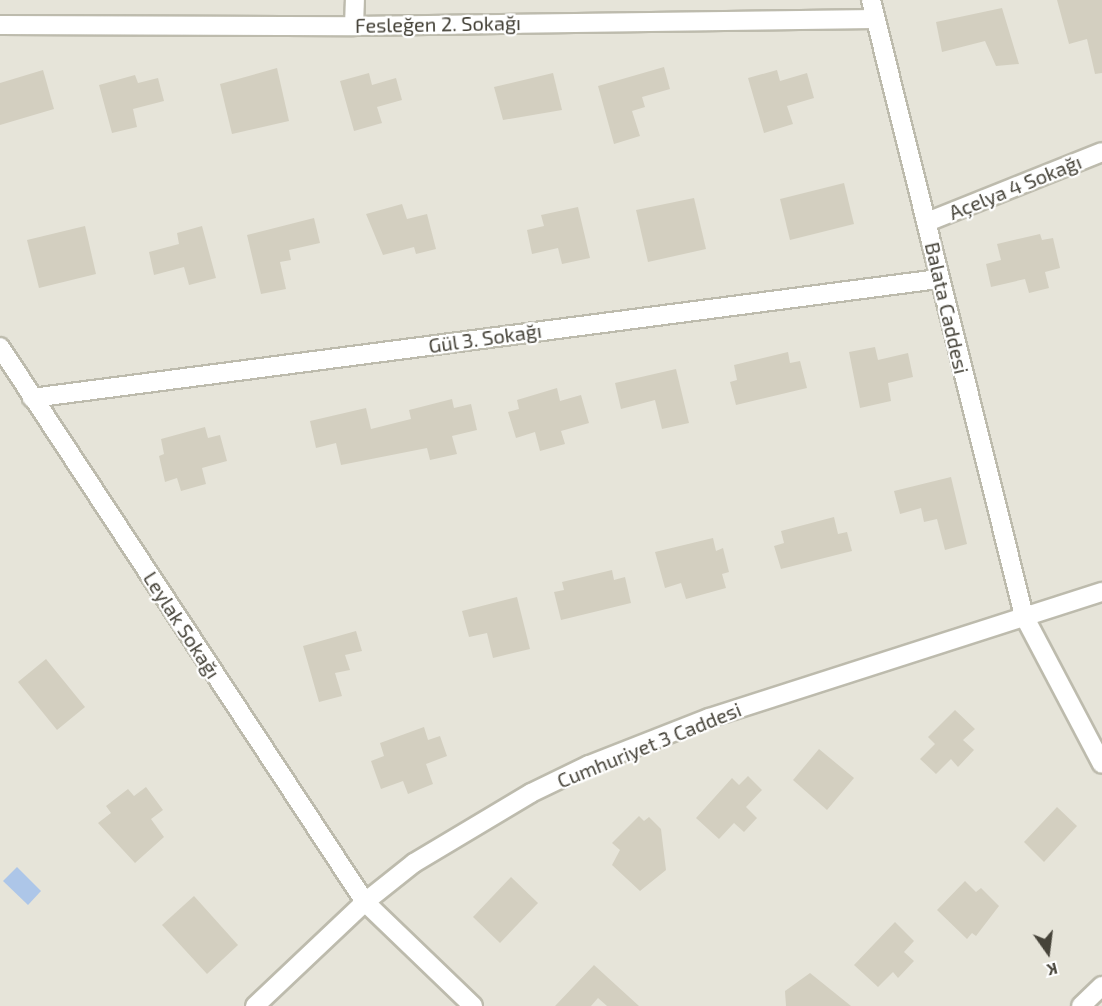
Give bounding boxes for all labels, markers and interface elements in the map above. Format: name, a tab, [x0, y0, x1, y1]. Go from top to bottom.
street label: Fesleğen 2. Sokağı	[355, 11, 521, 37]
street label: Açelya 4 Sokağı	[945, 149, 1085, 225]
street label: Balata Caddesi	[920, 240, 974, 376]
street label: Gül 3. Sokağı	[427, 318, 543, 358]
street label: Leylak Sokağı	[138, 567, 226, 683]
street label: Cumhuriyet 3 Caddesi	[553, 697, 745, 793]
north arrow	[1018, 922, 1078, 982]
text: K	[1045, 960, 1060, 980]

